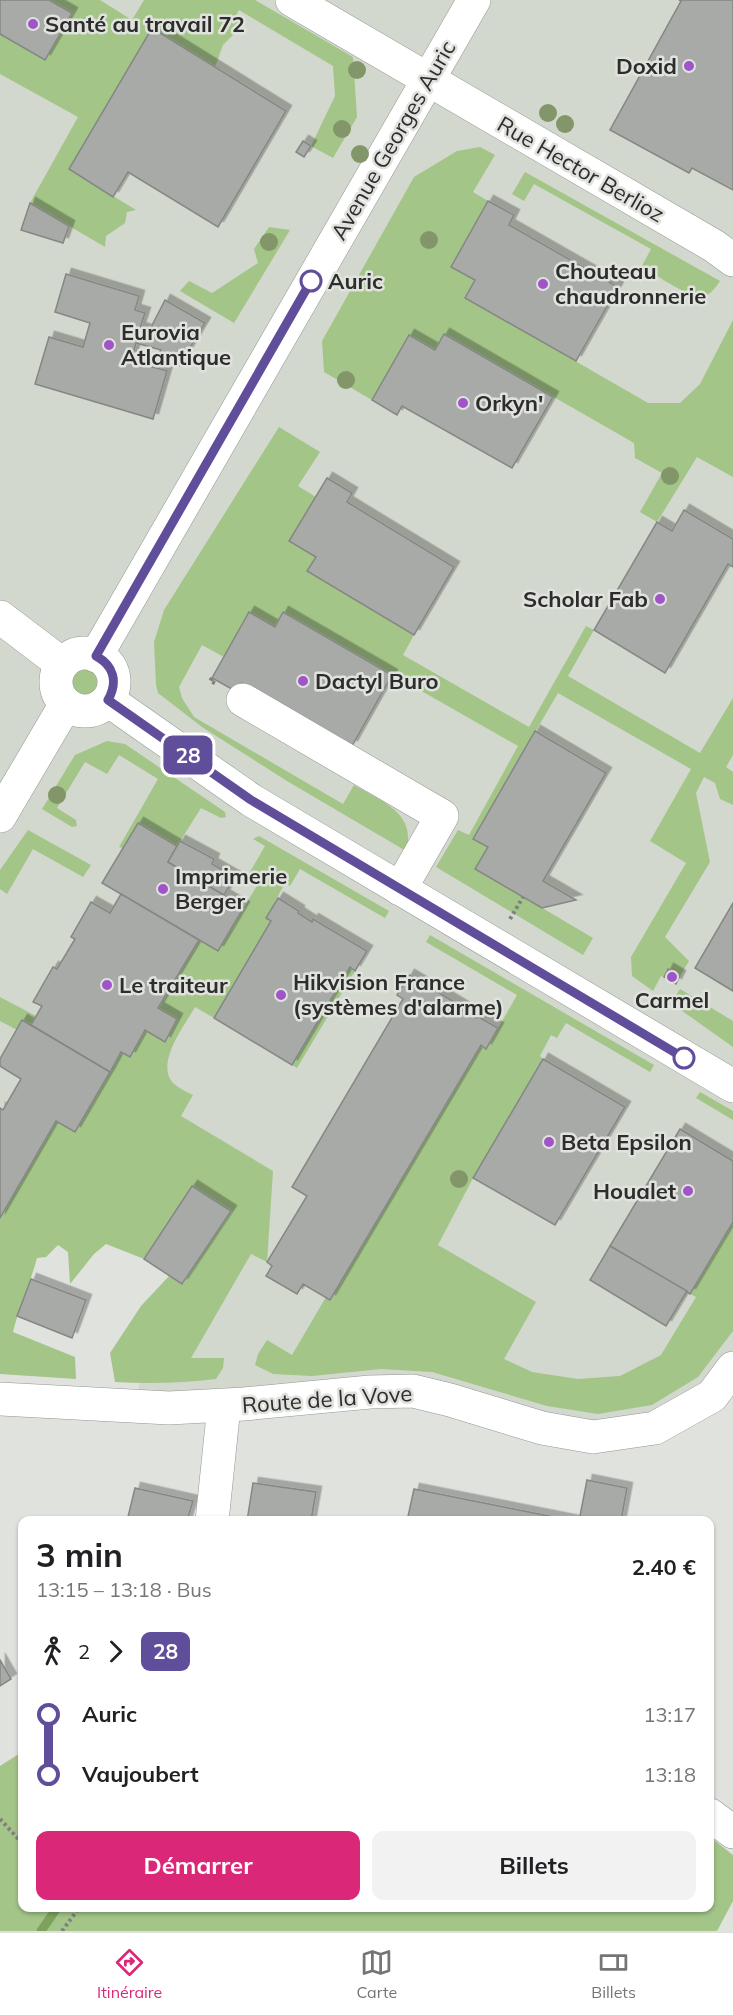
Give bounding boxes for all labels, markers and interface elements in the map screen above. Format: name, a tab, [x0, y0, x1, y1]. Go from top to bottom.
place label: Santé au travail 72	[45, 10, 245, 38]
marker: Santé au travail 72	[26, 17, 40, 31]
street label: Avenue Georges Auric	[324, 35, 462, 245]
place label: Doxid	[616, 52, 677, 80]
marker: Doxid	[682, 59, 696, 73]
street label: Rue Hector Berlioz	[492, 110, 670, 228]
place label: Chouteau chaudronnerie	[555, 257, 706, 310]
place label: Auric	[328, 267, 383, 295]
marker: Auric	[300, 270, 322, 292]
marker: Chouteau chaudronnerie	[536, 277, 550, 291]
place label: Eurovia Atlantique	[121, 318, 231, 371]
marker: Eurovia Atlantique	[102, 338, 116, 352]
place label: Orkyn'	[475, 389, 543, 417]
marker: Orkyn'	[456, 396, 470, 410]
place label: Scholar Fab	[523, 585, 648, 613]
marker: Scholar Fab	[653, 592, 667, 606]
place label: Dactyl Buro	[315, 667, 439, 695]
marker: Dactyl Buro	[296, 674, 310, 688]
line badge: 28	[161, 736, 215, 774]
text: 28	[175, 742, 201, 768]
place label: Imprimerie Berger	[175, 862, 287, 915]
marker: Imprimerie Berger	[156, 882, 170, 896]
place label: Hikvision France (systèmes d'alarme)	[293, 968, 504, 1021]
marker: Carmel	[665, 970, 679, 984]
place label: Le traiteur	[119, 971, 228, 999]
marker: Le traiteur	[100, 978, 114, 992]
place label: Carmel	[635, 986, 709, 1014]
marker: Hikvision France (systèmes d'alarme)	[274, 988, 288, 1002]
unlabelled marker	[673, 1047, 695, 1069]
place label: Beta Epsilon	[561, 1128, 692, 1156]
marker: Beta Epsilon	[542, 1135, 556, 1149]
place label: Houalet	[593, 1177, 676, 1205]
marker: Houalet	[681, 1184, 695, 1198]
street label: Route de la Vove	[241, 1379, 413, 1419]
text: 3 min	[36, 1534, 123, 1575]
text: 2.40 €	[632, 1553, 696, 1581]
text: 13:15 – 13:18 · Bus	[36, 1577, 212, 1602]
icon: walk	[36, 1635, 69, 1668]
icon: forward	[99, 1635, 132, 1668]
text: 28	[153, 1638, 178, 1664]
text: 2	[78, 1639, 90, 1664]
text: Auric	[82, 1700, 137, 1728]
text: 13:17	[643, 1702, 696, 1727]
text: Vaujoubert	[82, 1760, 198, 1788]
text: 13:18	[643, 1762, 696, 1787]
button: Démarrer	[36, 1831, 360, 1900]
button: Billets	[372, 1831, 696, 1900]
tab: Itinéraire	[97, 1946, 162, 2002]
tab: Carte	[356, 1946, 397, 2002]
tab: Billets	[591, 1946, 636, 2002]

